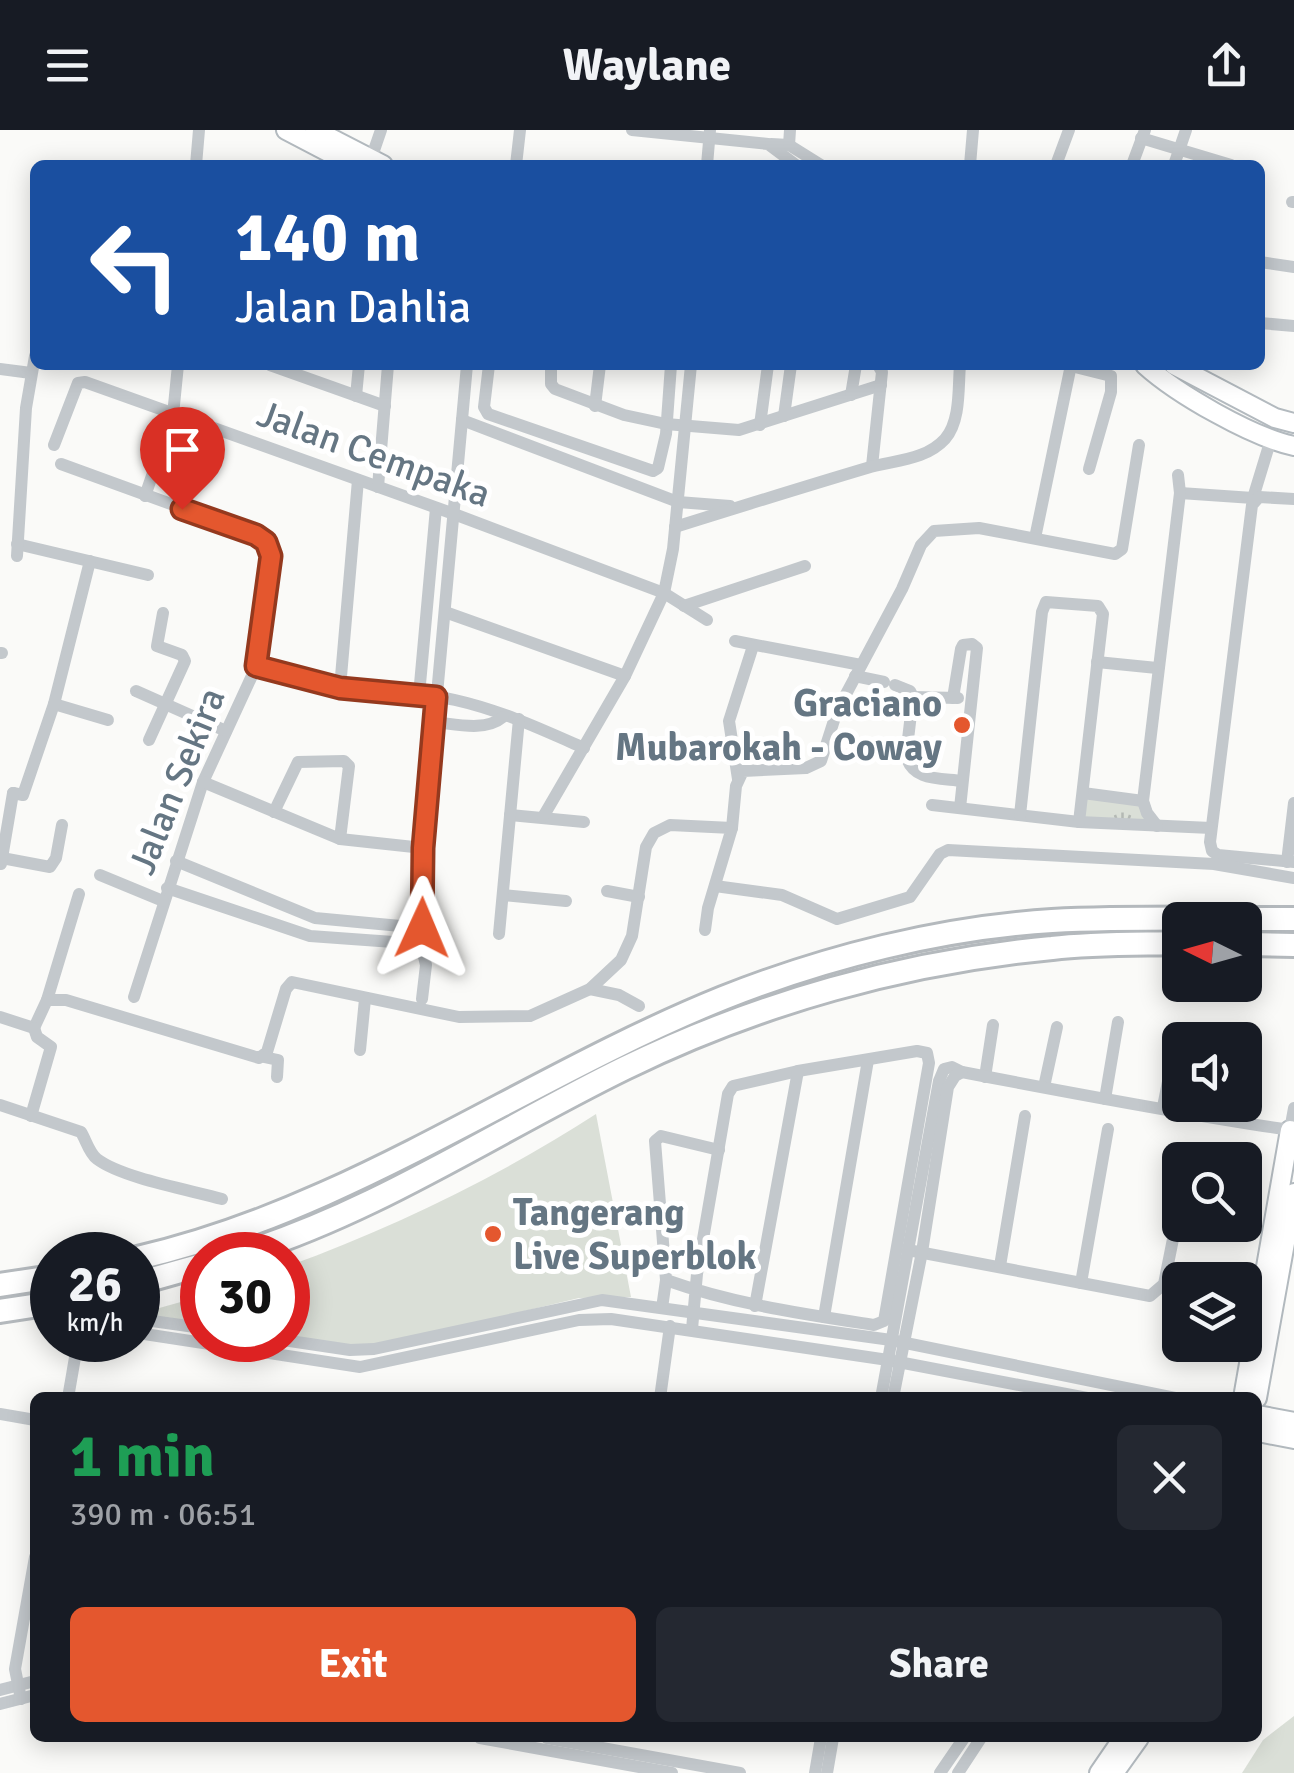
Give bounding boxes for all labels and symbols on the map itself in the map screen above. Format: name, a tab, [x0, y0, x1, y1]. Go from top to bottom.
street label: Jalan Cempaka	[251, 390, 497, 518]
pin	[140, 407, 225, 510]
place label: Graciano Mubarokah - Coway	[615, 680, 942, 771]
street label: Jalan Sekira	[118, 681, 236, 881]
marker: Graciano Mubarokah - Coway	[951, 714, 973, 736]
position arrow	[370, 876, 474, 980]
north arrow	[1162, 902, 1262, 1002]
place label: Tangerang Live Superblok	[513, 1189, 757, 1280]
marker: Tangerang Live Superblok	[482, 1223, 504, 1245]
speed limit sign: 30	[180, 1232, 310, 1362]

